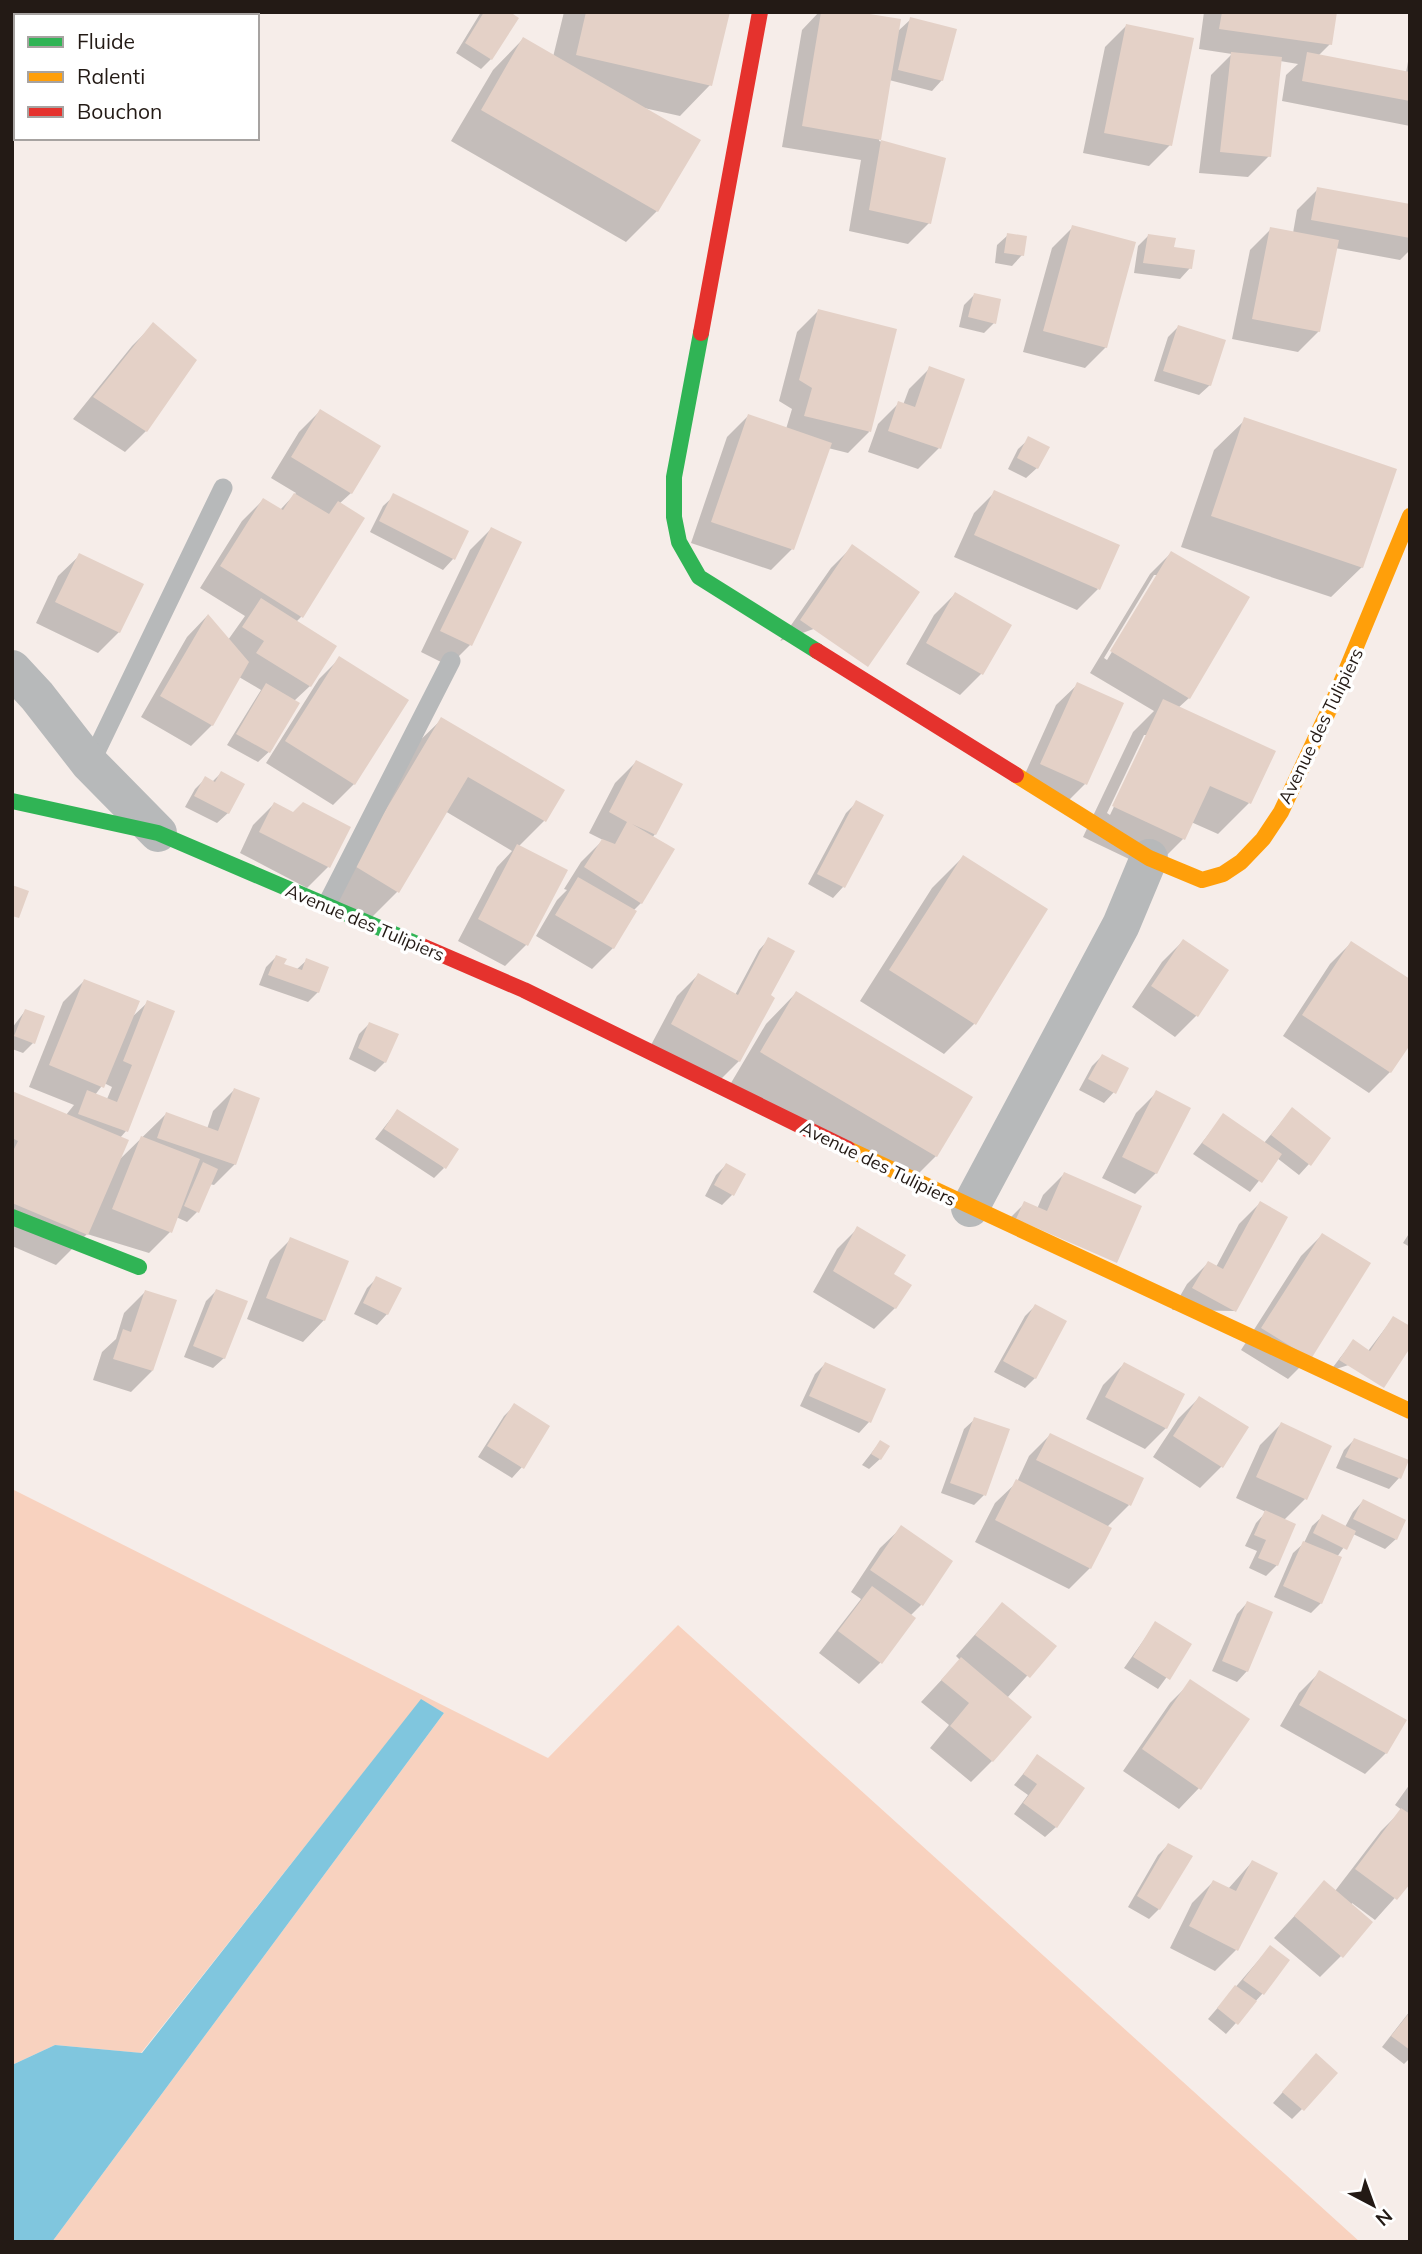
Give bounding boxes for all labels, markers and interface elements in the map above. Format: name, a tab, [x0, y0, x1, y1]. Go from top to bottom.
legend	[14, 14, 259, 140]
text: Fluide	[77, 28, 135, 54]
text: Ralenti	[77, 63, 145, 89]
text: Bouchon	[77, 98, 162, 124]
street label: Avenue des Tulipiers	[1273, 644, 1368, 807]
street label: Avenue des Tulipiers	[282, 879, 448, 966]
street label: Avenue des Tulipiers	[797, 1116, 960, 1211]
north arrow	[1338, 2170, 1408, 2240]
text: N	[1371, 2204, 1397, 2232]

